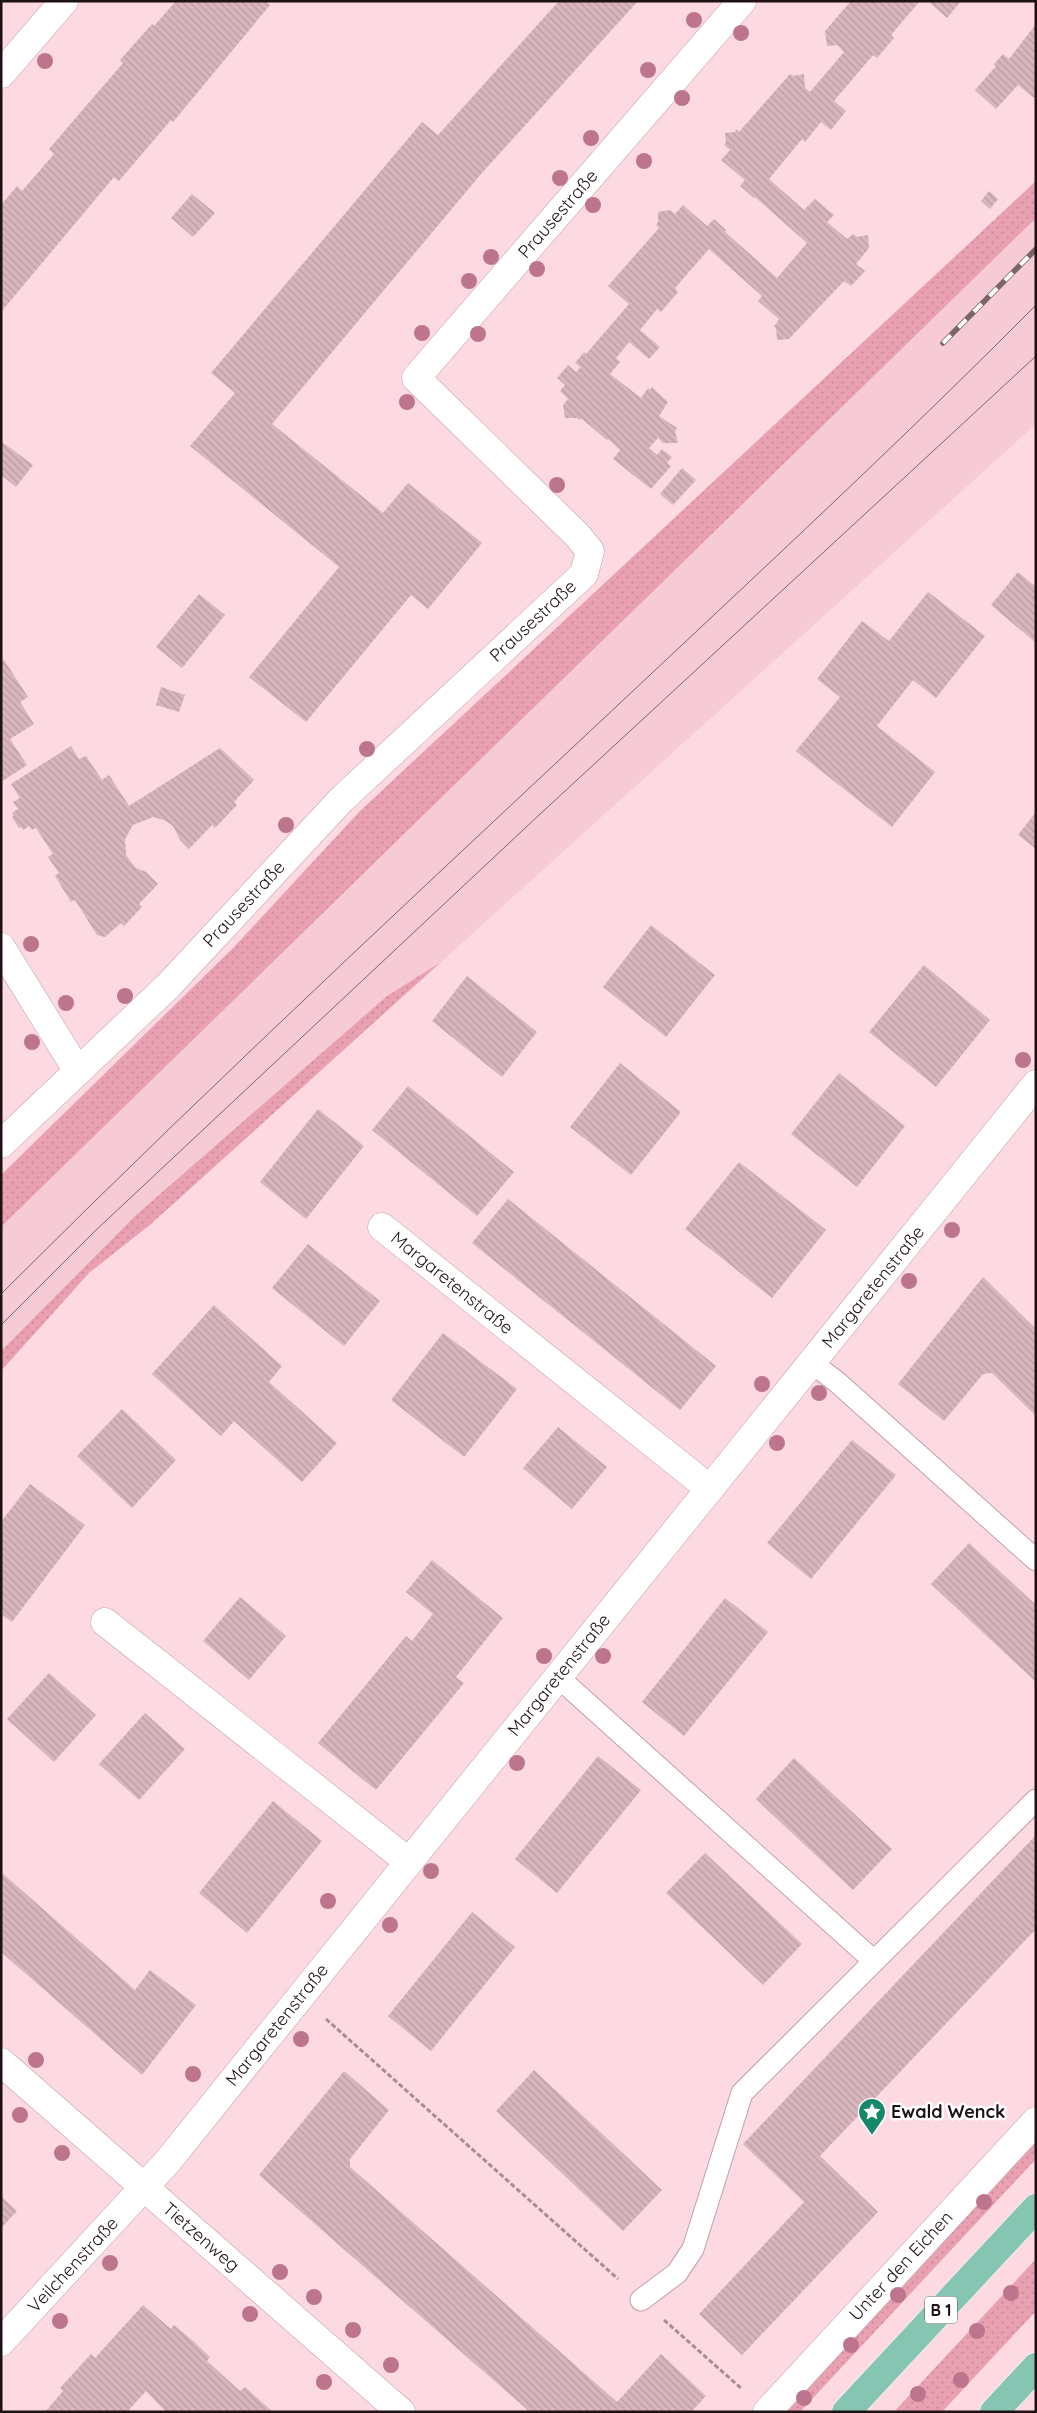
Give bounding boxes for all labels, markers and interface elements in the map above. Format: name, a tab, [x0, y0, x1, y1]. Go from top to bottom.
street label: Prausestraße	[513, 165, 602, 263]
street label: Prausestraße	[484, 575, 581, 667]
street label: Prausestraße	[198, 855, 290, 952]
street label: Margaretenstraße	[816, 1221, 929, 1353]
street label: Margaretenstraße	[386, 1226, 518, 1339]
street label: Margaretenstraße	[502, 1609, 615, 1741]
street label: Margaretenstraße	[220, 1959, 333, 2091]
place icon: Ewald Wenck	[857, 2097, 887, 2136]
place label: Ewald Wenck	[891, 2100, 1005, 2123]
street label: Tietzenweg	[158, 2197, 245, 2276]
street label: Unter den Eichen	[844, 2206, 957, 2325]
street label: Veilchenstraße	[22, 2212, 123, 2317]
road number: B 1	[925, 2296, 957, 2324]

